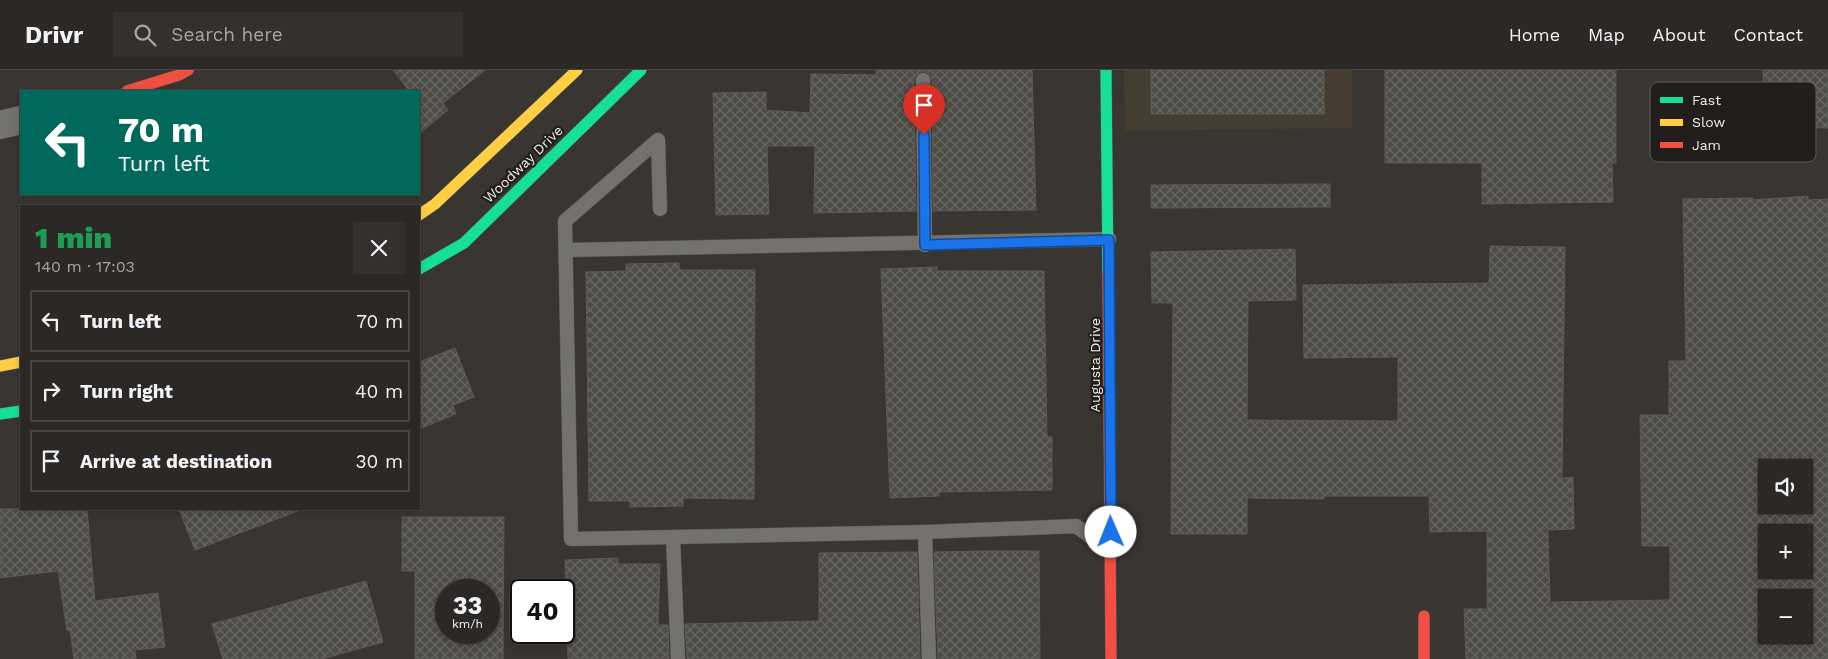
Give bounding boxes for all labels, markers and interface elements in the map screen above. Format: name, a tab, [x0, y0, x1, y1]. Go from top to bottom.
search box	[113, 12, 463, 57]
text: Drivr	[25, 21, 83, 49]
icon: search	[131, 21, 159, 49]
text: Search here	[171, 23, 283, 46]
text: Home	[1509, 24, 1560, 45]
text: Map	[1588, 24, 1625, 45]
text: About	[1653, 24, 1705, 45]
text: Contact	[1733, 24, 1803, 45]
legend	[1650, 82, 1816, 162]
pin	[903, 84, 945, 135]
icon: arrive	[910, 91, 938, 119]
text: Fast	[1692, 92, 1721, 108]
text: 70 m	[118, 109, 204, 151]
icon: left	[35, 110, 100, 175]
text: Slow	[1692, 114, 1725, 130]
street label: Woodway Drive	[480, 122, 566, 206]
text: Jam	[1692, 137, 1721, 153]
text: Turn left	[118, 151, 210, 176]
text: 1 min	[35, 220, 112, 255]
button: close	[353, 222, 405, 274]
text: 140 m · 17:03	[35, 257, 135, 276]
icon: left	[37, 307, 65, 335]
text: Turn left	[80, 310, 161, 333]
text: 70 m	[356, 310, 403, 333]
street label: Augusta Drive	[1087, 318, 1103, 412]
icon: right	[37, 377, 65, 405]
text: Turn right	[80, 380, 173, 403]
text: 40 m	[355, 380, 403, 403]
icon: arrive	[37, 447, 65, 475]
text: Arrive at destination	[80, 450, 272, 473]
text: 30 m	[356, 450, 403, 473]
map controls	[1758, 459, 1813, 644]
button: sound	[1758, 459, 1813, 514]
position arrow	[1084, 505, 1136, 557]
button: +	[1758, 524, 1813, 579]
speed limit sign: 40	[510, 579, 575, 644]
button: −	[1758, 589, 1813, 644]
text: 33	[453, 591, 482, 620]
text: km/h	[452, 617, 483, 631]

